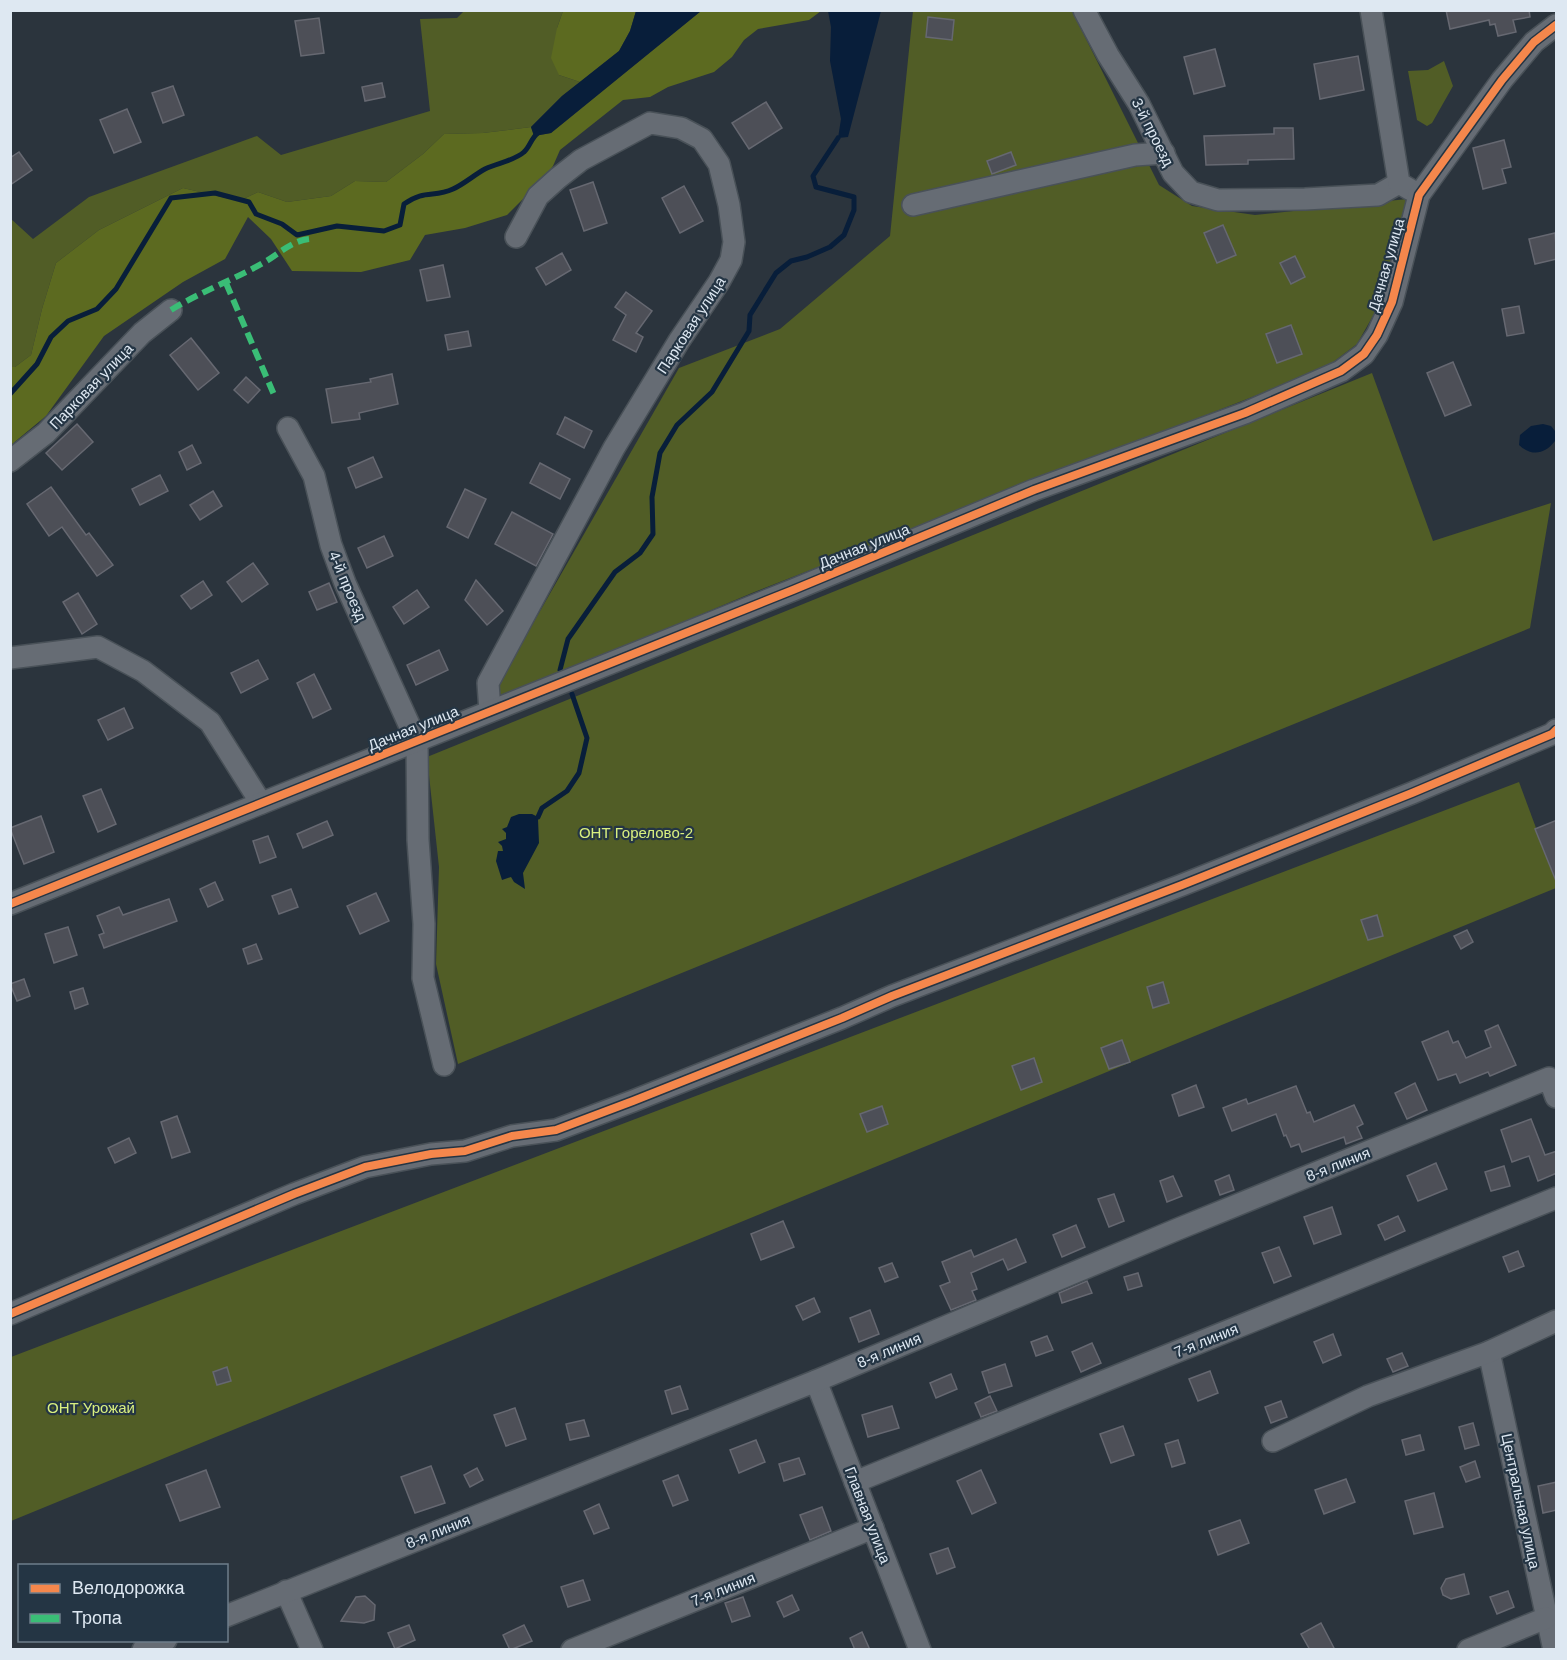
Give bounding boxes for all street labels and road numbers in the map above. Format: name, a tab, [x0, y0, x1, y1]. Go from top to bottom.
street label: 3-й проезд	[1129, 95, 1177, 169]
street label: Дачная улица	[1365, 216, 1408, 314]
street label: Парковая улица	[653, 273, 729, 377]
street label: Парковая улица	[46, 339, 137, 432]
street label: Дачная улица	[816, 520, 912, 572]
street label: 4-й проезд	[326, 549, 370, 624]
street label: Дачная улица	[365, 702, 461, 754]
street label: 8-я линия	[1304, 1143, 1372, 1185]
street label: 7-я линия	[1172, 1319, 1240, 1361]
street label: 8-я линия	[855, 1329, 923, 1371]
street label: Центральная улица	[1498, 1432, 1544, 1571]
street label: Главная улица	[842, 1464, 895, 1567]
street label: 8-я линия	[404, 1510, 472, 1552]
street label: 7-я линия	[689, 1568, 757, 1610]

